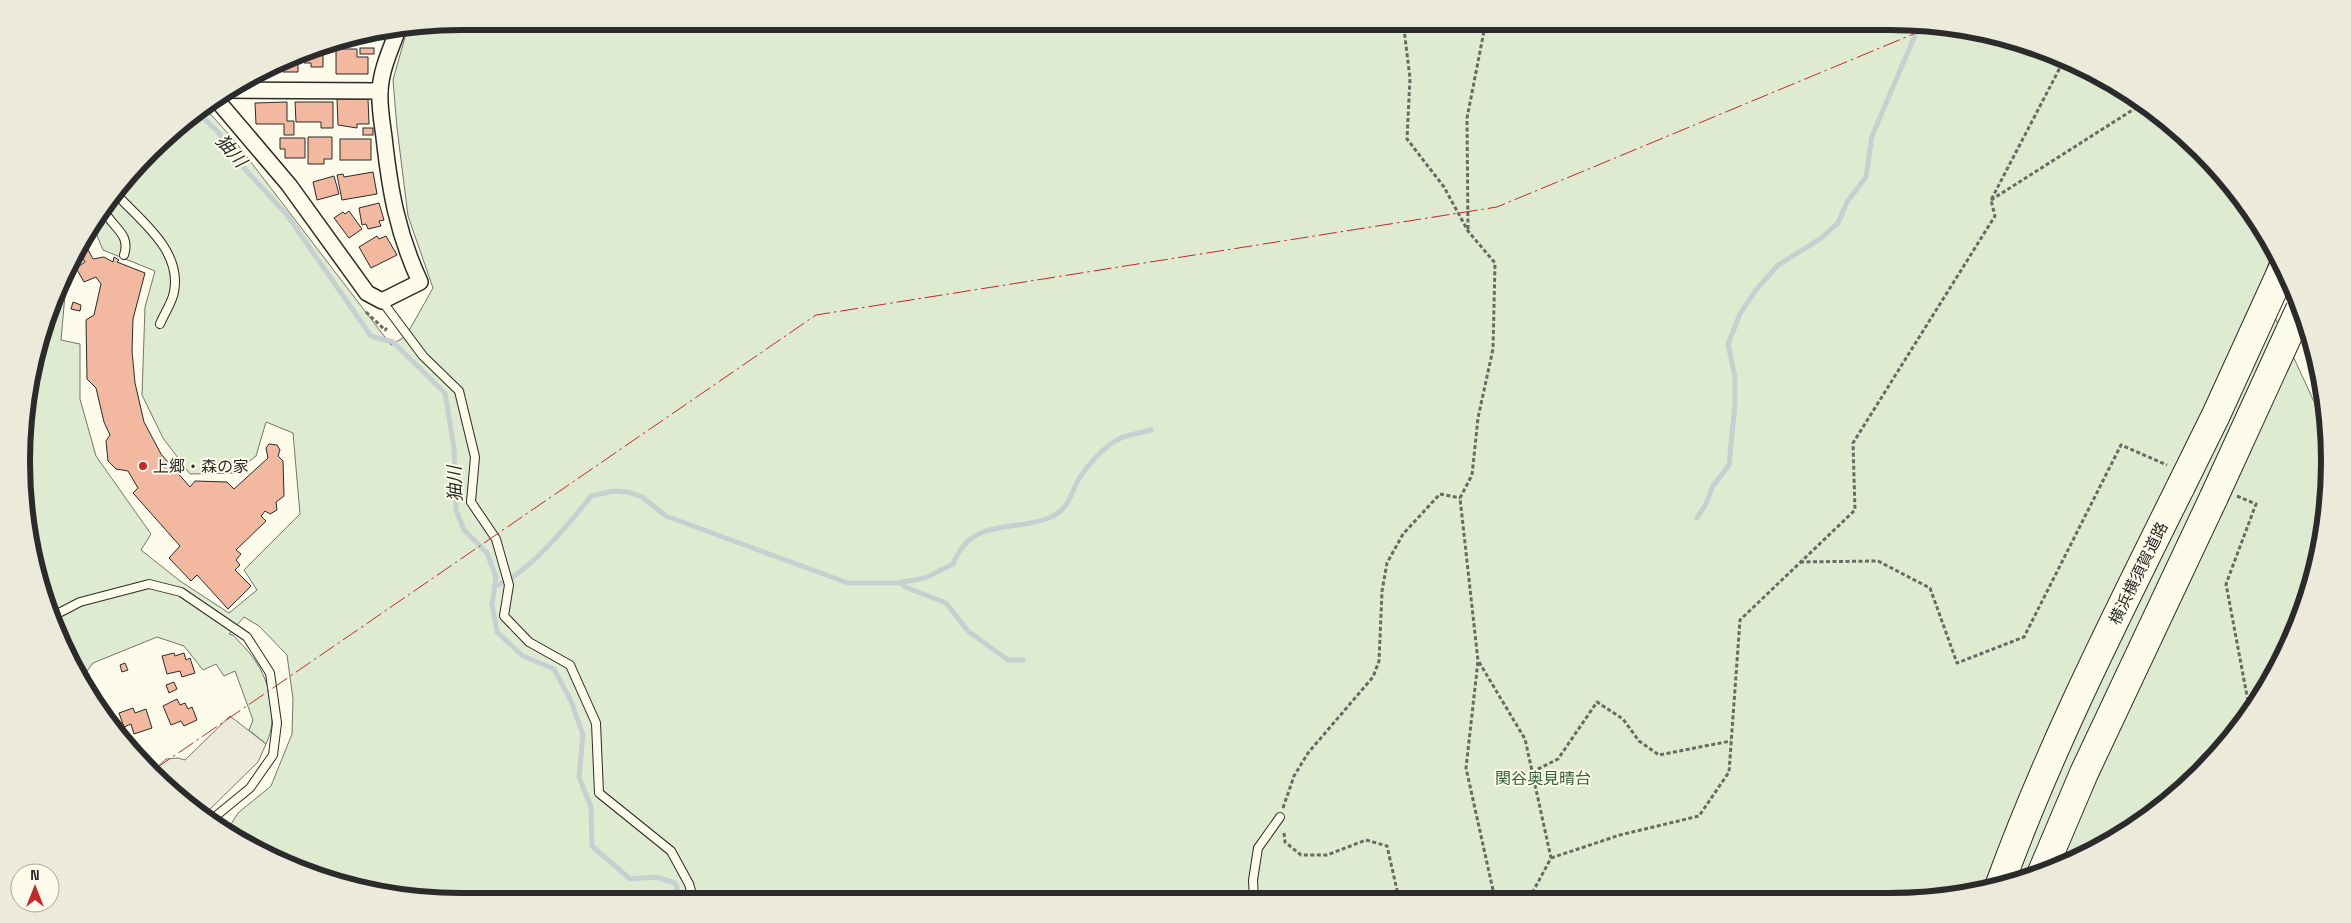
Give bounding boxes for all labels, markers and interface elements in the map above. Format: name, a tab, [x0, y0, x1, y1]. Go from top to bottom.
water label: 㹨川	[211, 130, 253, 173]
place label: 上郷・森の家	[153, 456, 249, 477]
marker: 上郷・森の家	[137, 460, 149, 472]
water label: 㹨川	[442, 464, 467, 502]
street label: 横浜横須賀道路	[2104, 518, 2172, 628]
park label: 関谷奥見晴台	[1495, 768, 1591, 789]
north arrow	[10, 863, 60, 913]
text: N	[30, 866, 40, 884]

